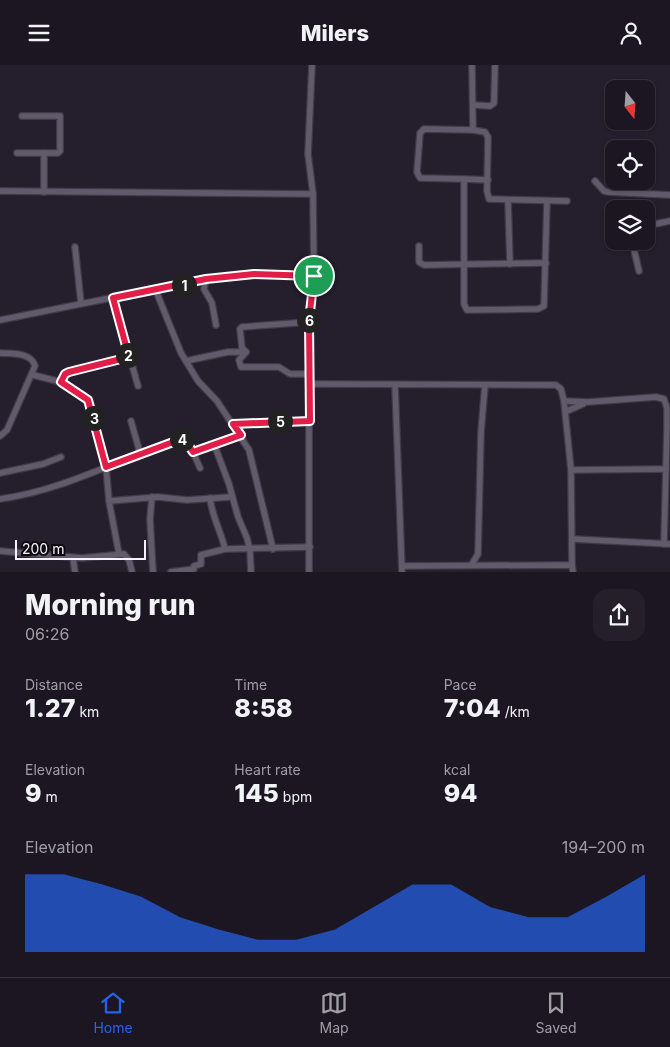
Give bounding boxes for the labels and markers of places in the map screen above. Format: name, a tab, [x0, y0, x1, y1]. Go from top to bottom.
pin	[293, 255, 335, 297]
pin: 1	[172, 273, 196, 297]
pin: 6	[296, 307, 322, 333]
pin: 2	[116, 343, 140, 367]
pin: 3	[82, 405, 106, 431]
pin: 5	[268, 409, 292, 433]
pin: 4	[170, 427, 194, 451]

